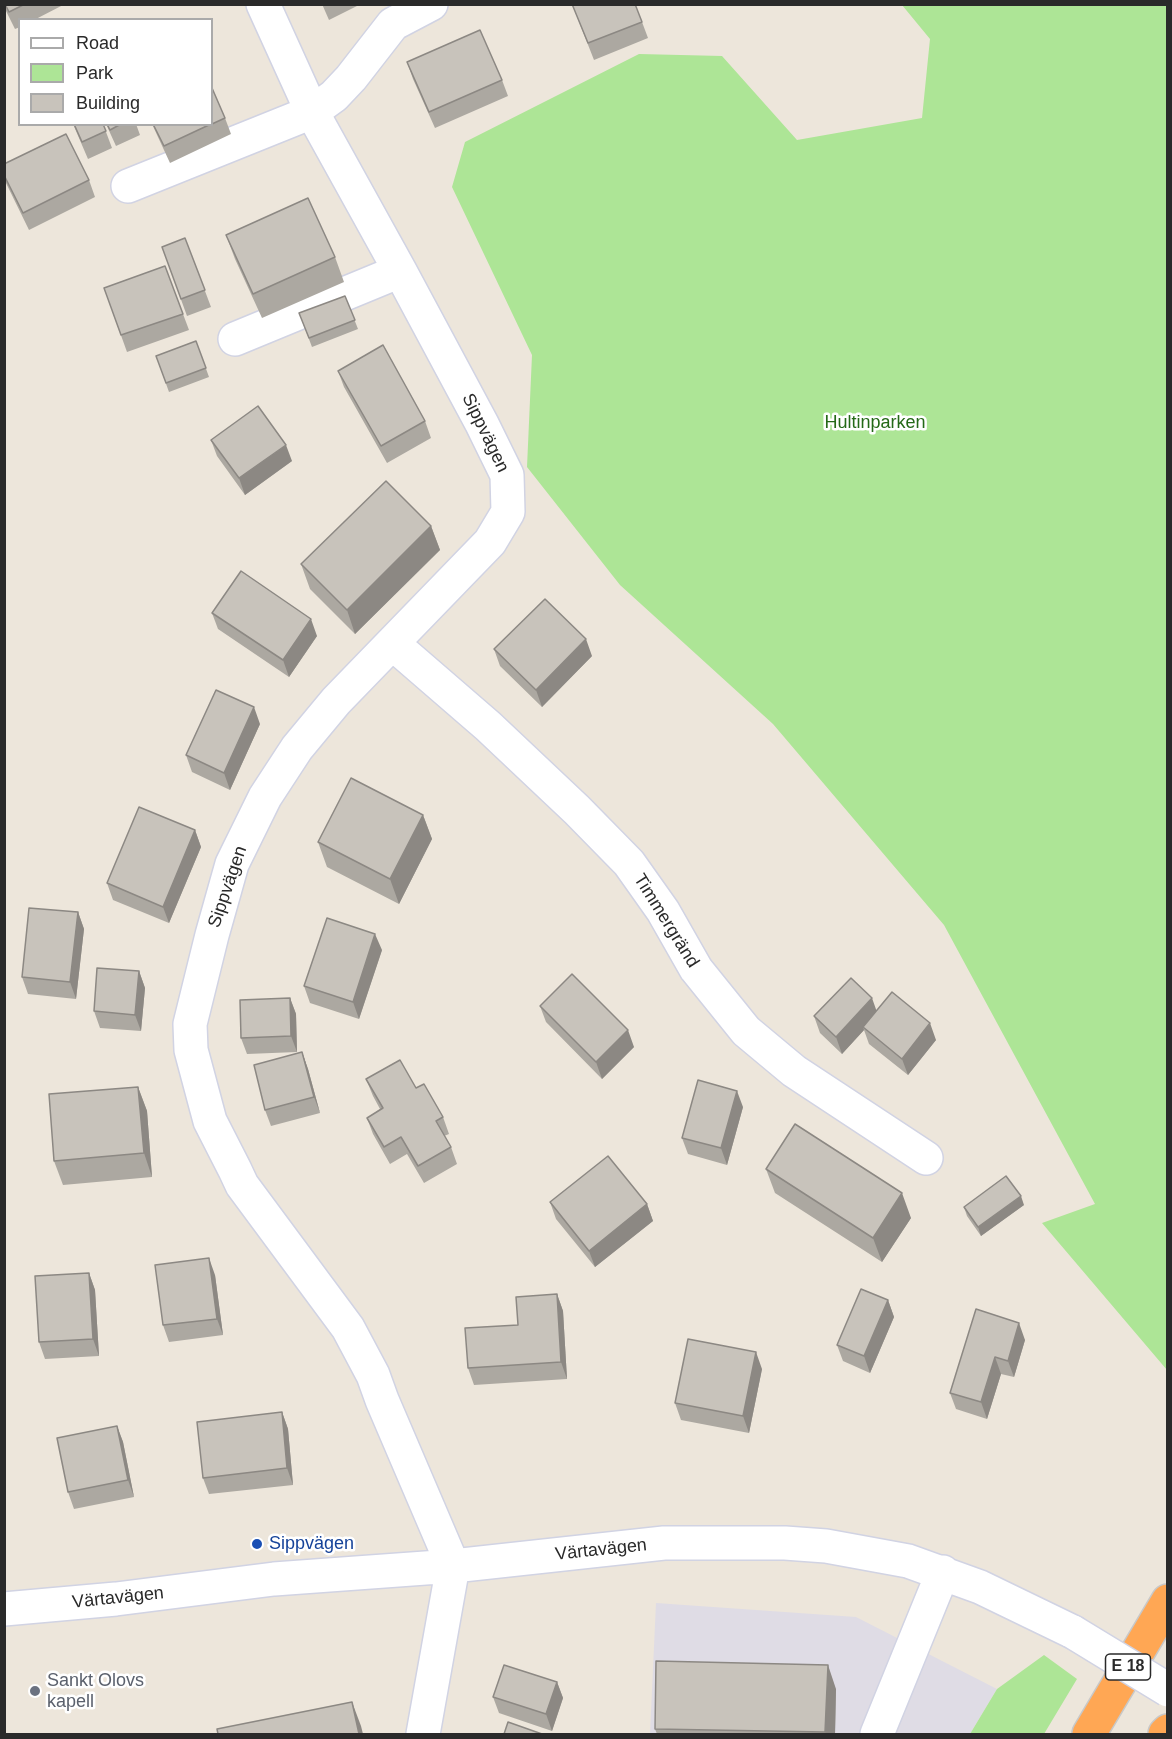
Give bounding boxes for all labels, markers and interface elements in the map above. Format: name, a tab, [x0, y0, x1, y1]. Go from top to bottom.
legend	[18, 18, 213, 126]
text: Road	[76, 33, 119, 53]
text: Park	[76, 63, 113, 83]
text: Building	[76, 93, 140, 113]
street label: Sippvägen	[457, 390, 513, 476]
park label: Hultinparken	[824, 412, 926, 434]
street label: Sippvägen	[204, 843, 252, 931]
street label: Timmergränd	[629, 870, 703, 972]
place label: Sippvägen	[269, 1533, 354, 1555]
street label: Värtavägen	[554, 1534, 648, 1566]
marker: Sippvägen	[250, 1537, 264, 1551]
street label: Värtavägen	[71, 1582, 165, 1614]
road number: E 18	[1106, 1654, 1150, 1680]
place label: Sankt Olovs kapell	[47, 1670, 144, 1712]
marker: Sankt Olovs kapell	[28, 1684, 42, 1698]

